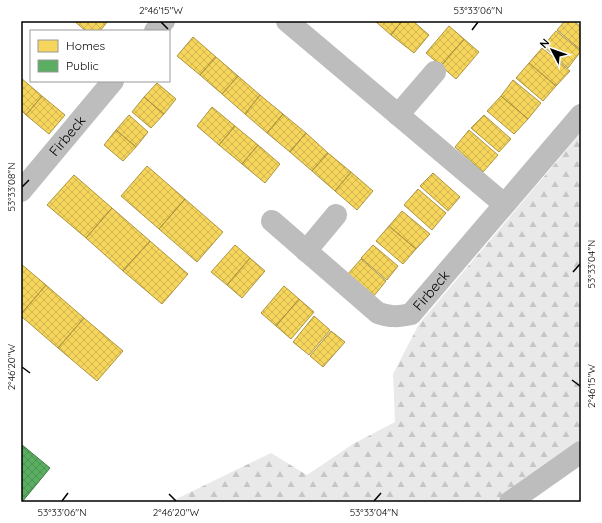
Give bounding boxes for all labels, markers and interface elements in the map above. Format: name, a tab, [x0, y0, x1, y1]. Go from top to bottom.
text: 2°46'15"W	[139, 4, 183, 17]
text: 53°33'06"N	[454, 4, 502, 17]
legend	[30, 30, 170, 82]
north arrow	[532, 30, 572, 70]
text: N	[537, 36, 552, 51]
text: Homes	[66, 38, 106, 53]
text: Public	[66, 58, 99, 73]
street label: Firbeck	[45, 112, 89, 160]
text: 53°33'08"N	[5, 163, 18, 211]
text: 53°33'04"N	[585, 240, 598, 288]
street label: Firbeck	[409, 266, 453, 314]
text: 2°46'20"W	[5, 343, 18, 390]
text: 2°46'15"W	[585, 364, 598, 408]
text: 53°33'06"N	[38, 506, 86, 519]
text: 2°46'20"W	[153, 506, 200, 519]
text: 53°33'04"N	[350, 506, 398, 519]

